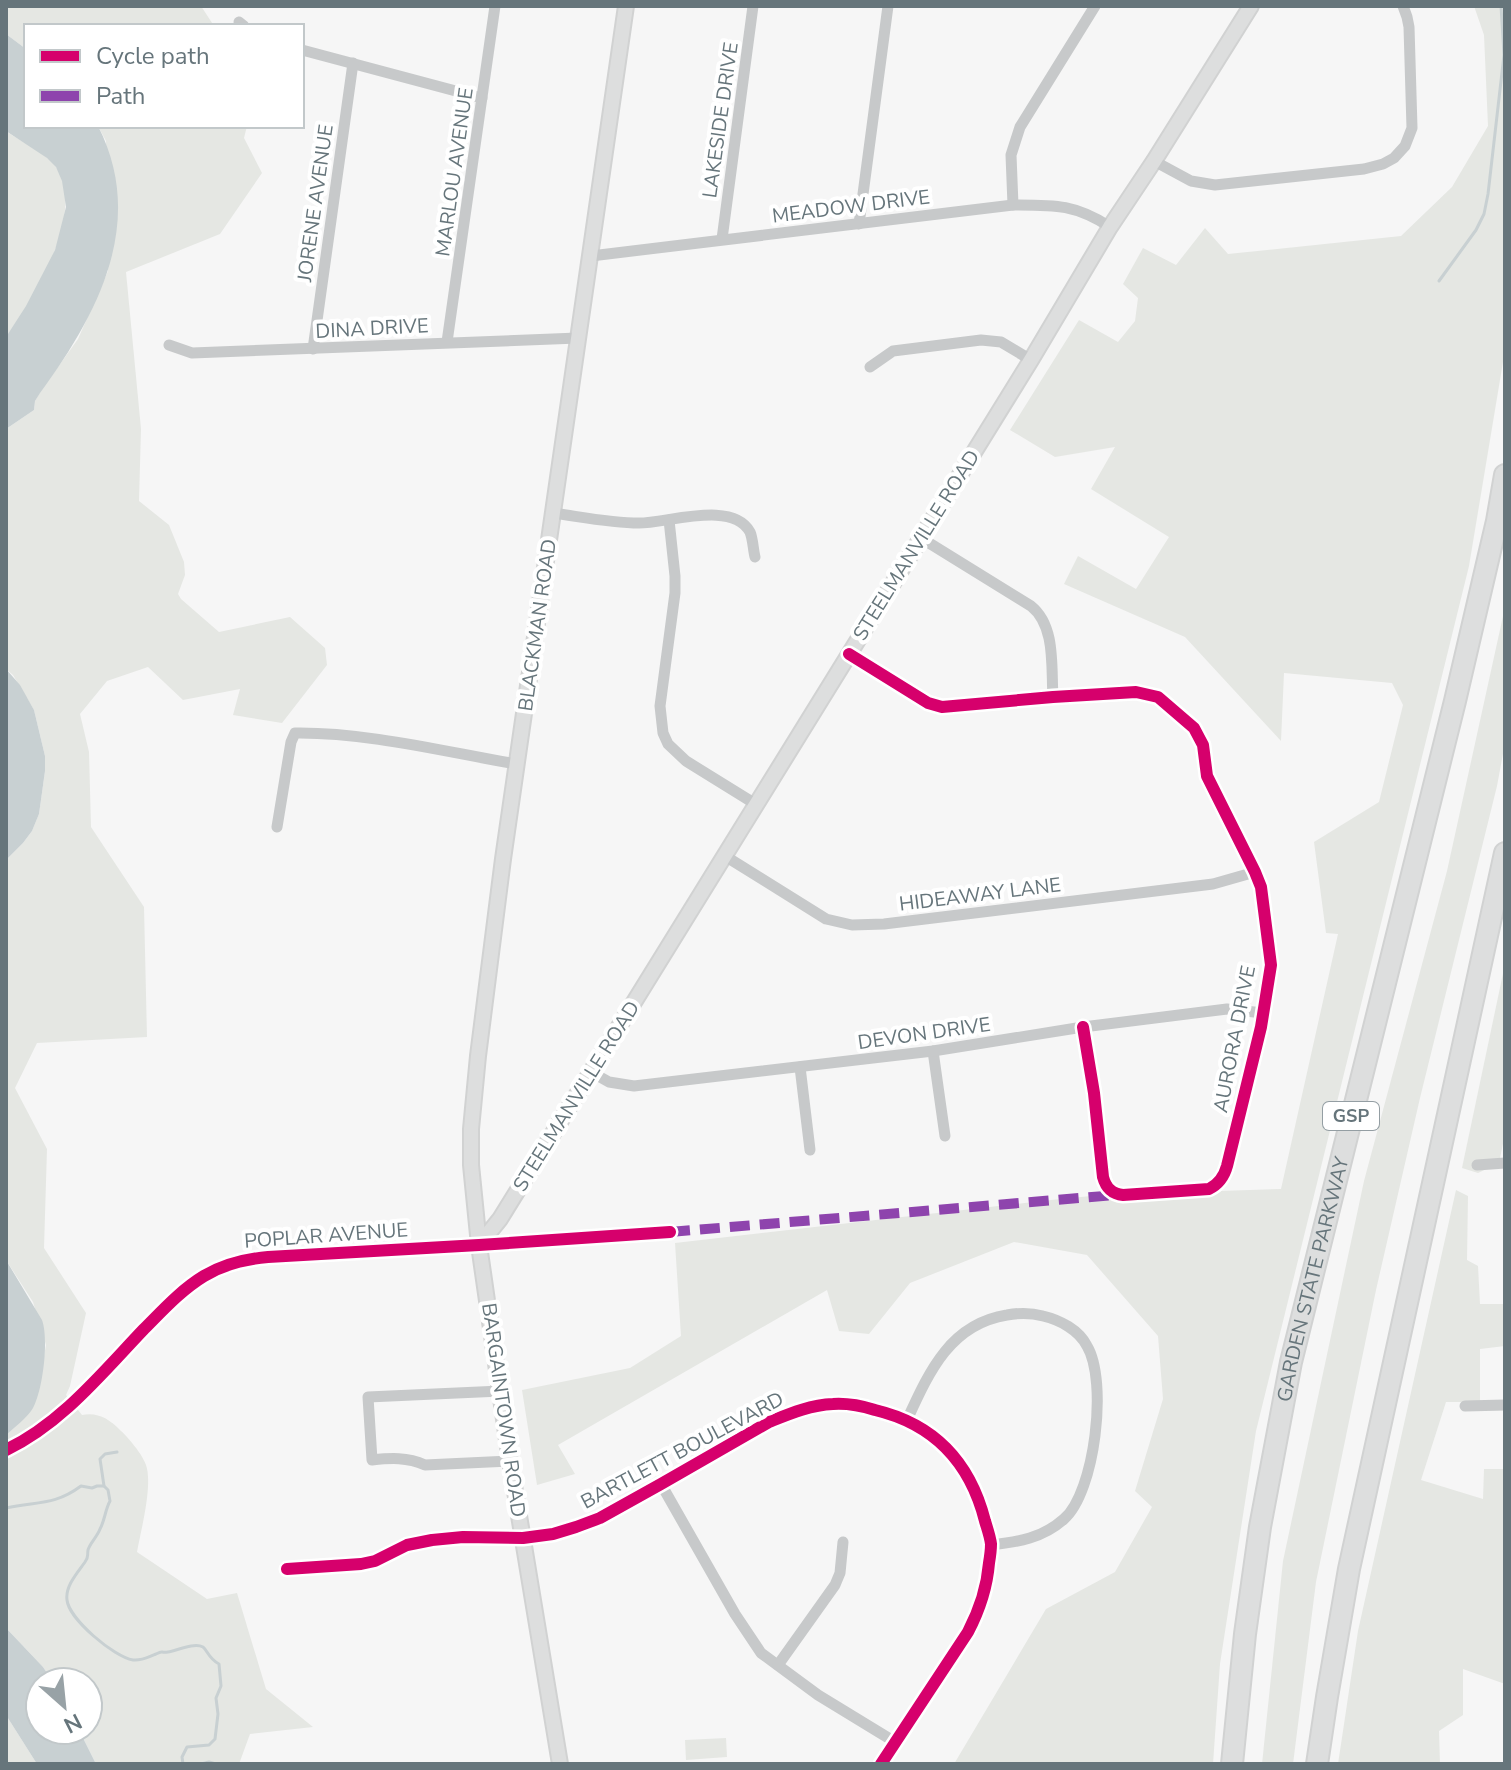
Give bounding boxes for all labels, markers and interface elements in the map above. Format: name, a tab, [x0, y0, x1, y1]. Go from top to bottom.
legend	[24, 24, 304, 128]
text: Cycle path	[96, 40, 210, 72]
street label: LAKESIDE DRIVE	[696, 41, 745, 200]
text: Path	[96, 80, 145, 112]
street label: MARLOU AVENUE	[429, 86, 480, 258]
street label: JORENE AVENUE	[291, 123, 340, 284]
street label: MEADOW DRIVE	[771, 183, 932, 230]
street label: DINA DRIVE	[315, 312, 429, 345]
street label: STEELMANVILLE ROAD	[847, 445, 986, 646]
street label: BLACKMAN ROAD	[512, 537, 563, 713]
street label: HIDEAWAY LANE	[898, 871, 1063, 918]
street label: AURORA DRIVE	[1207, 963, 1262, 1115]
street label: STEELMANVILLE ROAD	[507, 996, 646, 1197]
street label: DEVON DRIVE	[856, 1011, 992, 1056]
road number: GSP	[1323, 1102, 1379, 1130]
street label: GARDEN STATE PARKWAY	[1271, 1153, 1356, 1404]
street label: POPLAR AVENUE	[243, 1216, 409, 1255]
street label: BARGAINTOWN ROAD	[475, 1301, 532, 1519]
street label: BARTLETT BOULEVARD	[576, 1385, 788, 1515]
north arrow	[24, 1666, 104, 1746]
text: N	[58, 1706, 87, 1740]

